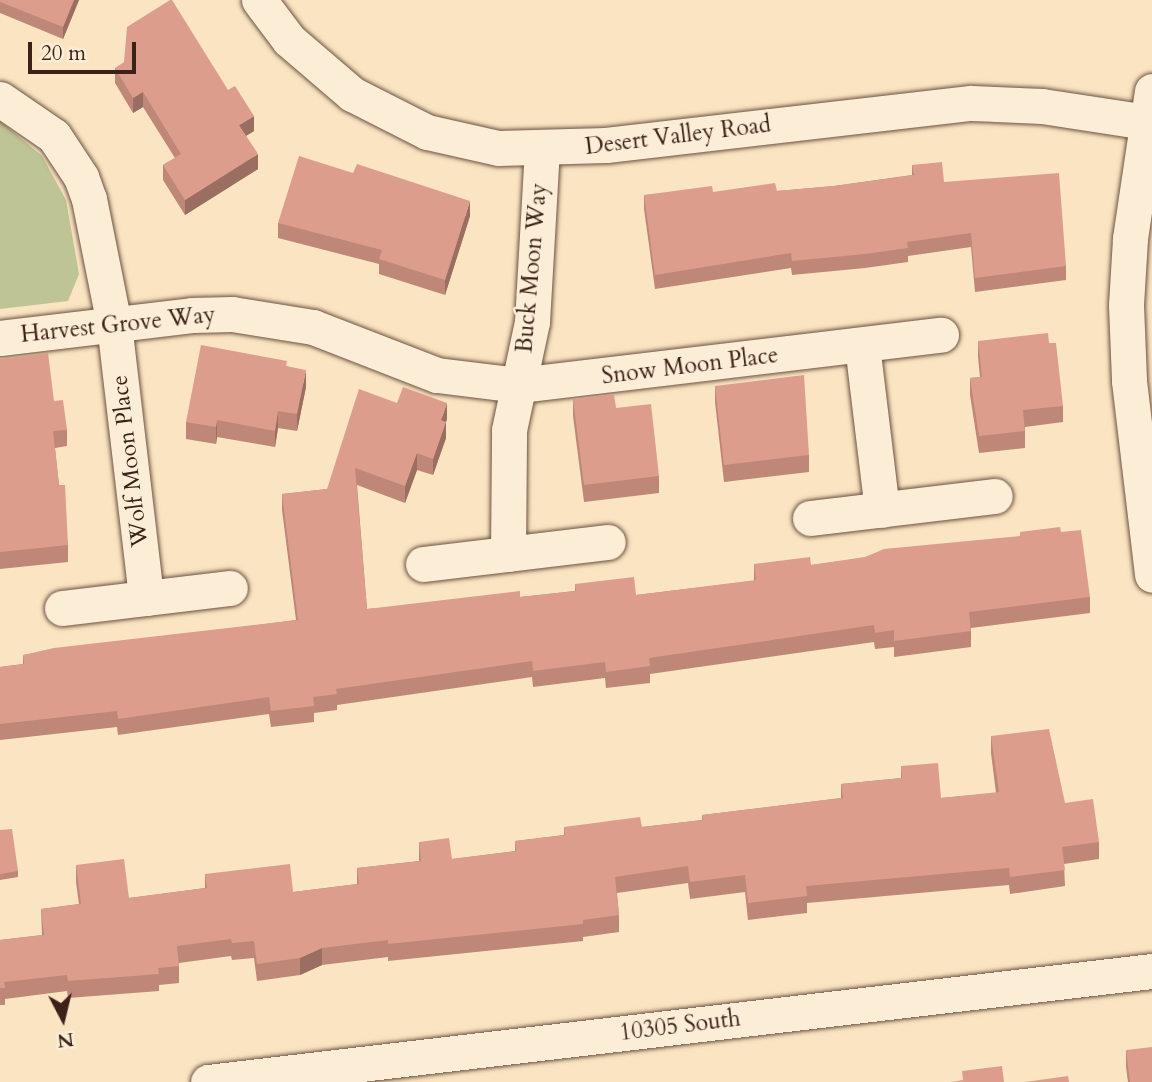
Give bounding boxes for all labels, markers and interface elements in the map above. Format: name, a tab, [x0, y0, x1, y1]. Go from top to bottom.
scale bar	[32, 28, 140, 72]
text: 20 m	[41, 39, 86, 68]
street label: Desert Valley Road	[584, 111, 772, 161]
street label: Buck Moon Way	[511, 182, 553, 354]
street label: Harvest Grove Way	[19, 301, 217, 349]
street label: Snow Moon Place	[600, 341, 780, 391]
street label: Wolf Moon Place	[106, 373, 154, 549]
north arrow	[28, 984, 98, 1054]
street label: 10305 South	[618, 1005, 742, 1047]
text: N	[56, 1026, 75, 1054]

